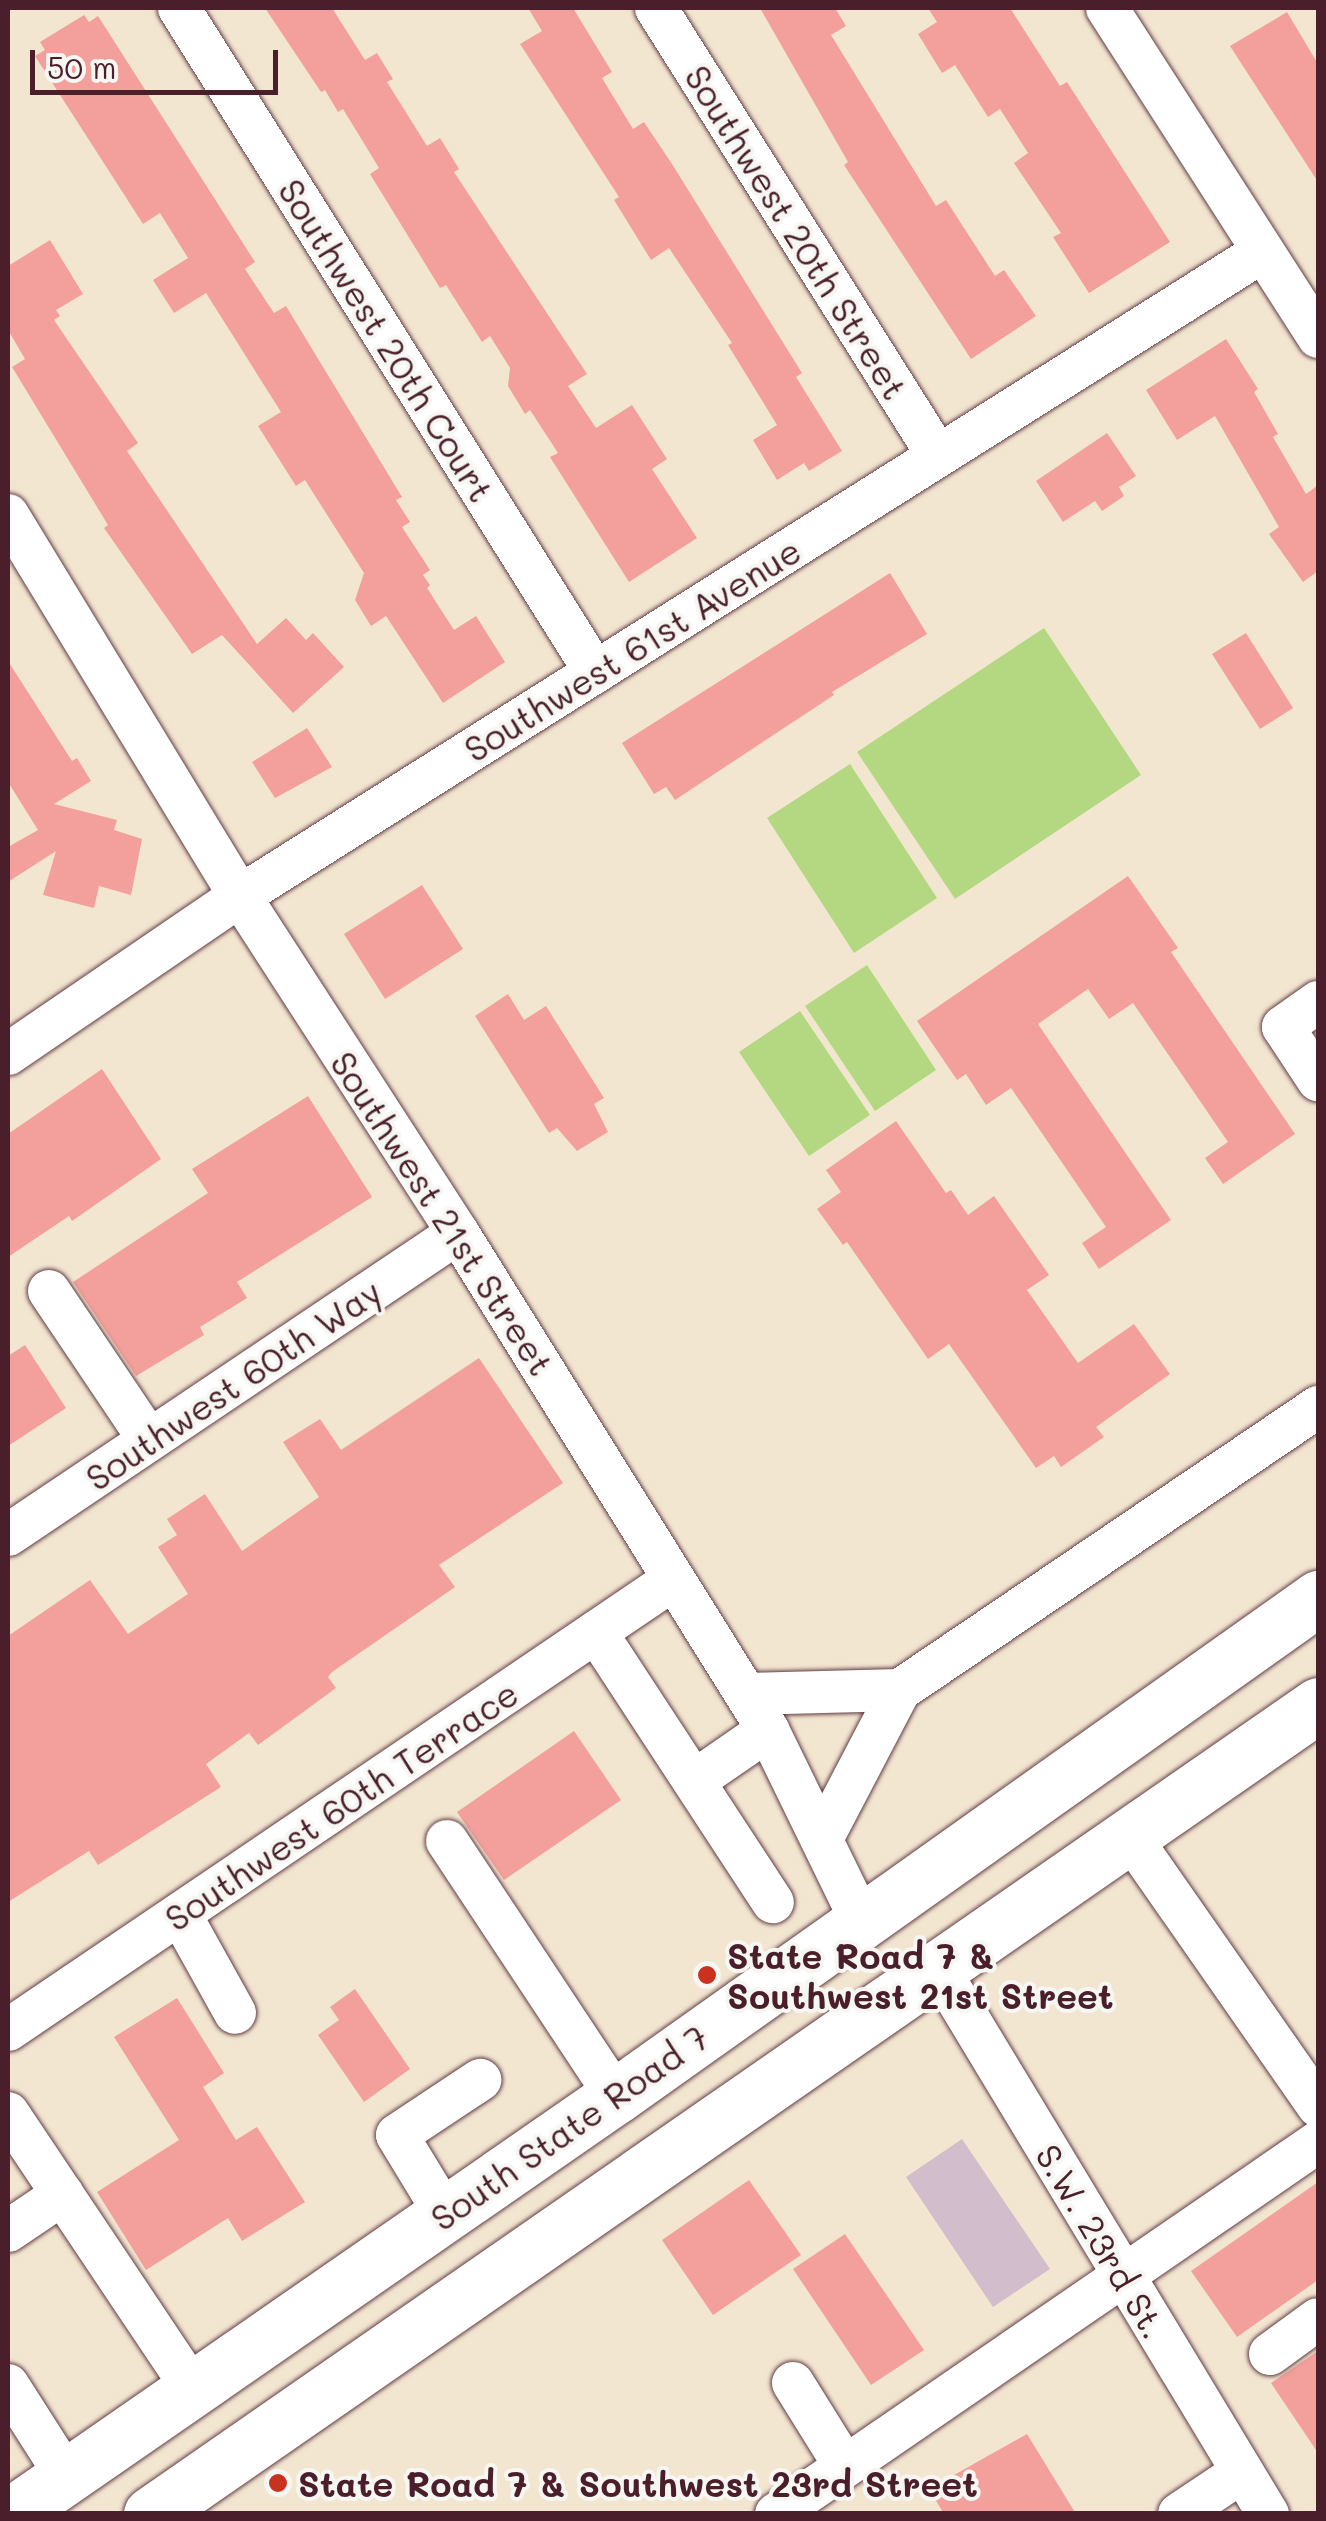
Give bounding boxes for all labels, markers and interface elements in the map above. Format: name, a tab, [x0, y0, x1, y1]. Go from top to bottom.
scale bar	[35, 30, 282, 92]
text: 50 m	[47, 47, 117, 87]
street label: Southwest 20th Street	[677, 57, 917, 407]
street label: Southwest 20th Court	[271, 171, 503, 509]
street label: Southwest 61st Avenue	[456, 528, 808, 770]
street label: Southwest 21st Street	[323, 1043, 563, 1383]
street label: Southwest 60th Way	[77, 1270, 389, 1498]
street label: Southwest 60th Terrace	[157, 1671, 525, 1939]
place label: State Road 7 & Southwest 21st Street	[727, 1934, 1113, 2016]
marker: State Road 7 & Southwest 21st Street	[696, 1964, 718, 1986]
street label: South State Road 7	[422, 2015, 716, 2239]
street label: S.W. 23rd St.	[1028, 2136, 1176, 2346]
place label: State Road 7 & Southwest 23rd Street	[298, 2462, 978, 2504]
marker: State Road 7 & Southwest 23rd Street	[267, 2472, 289, 2494]

